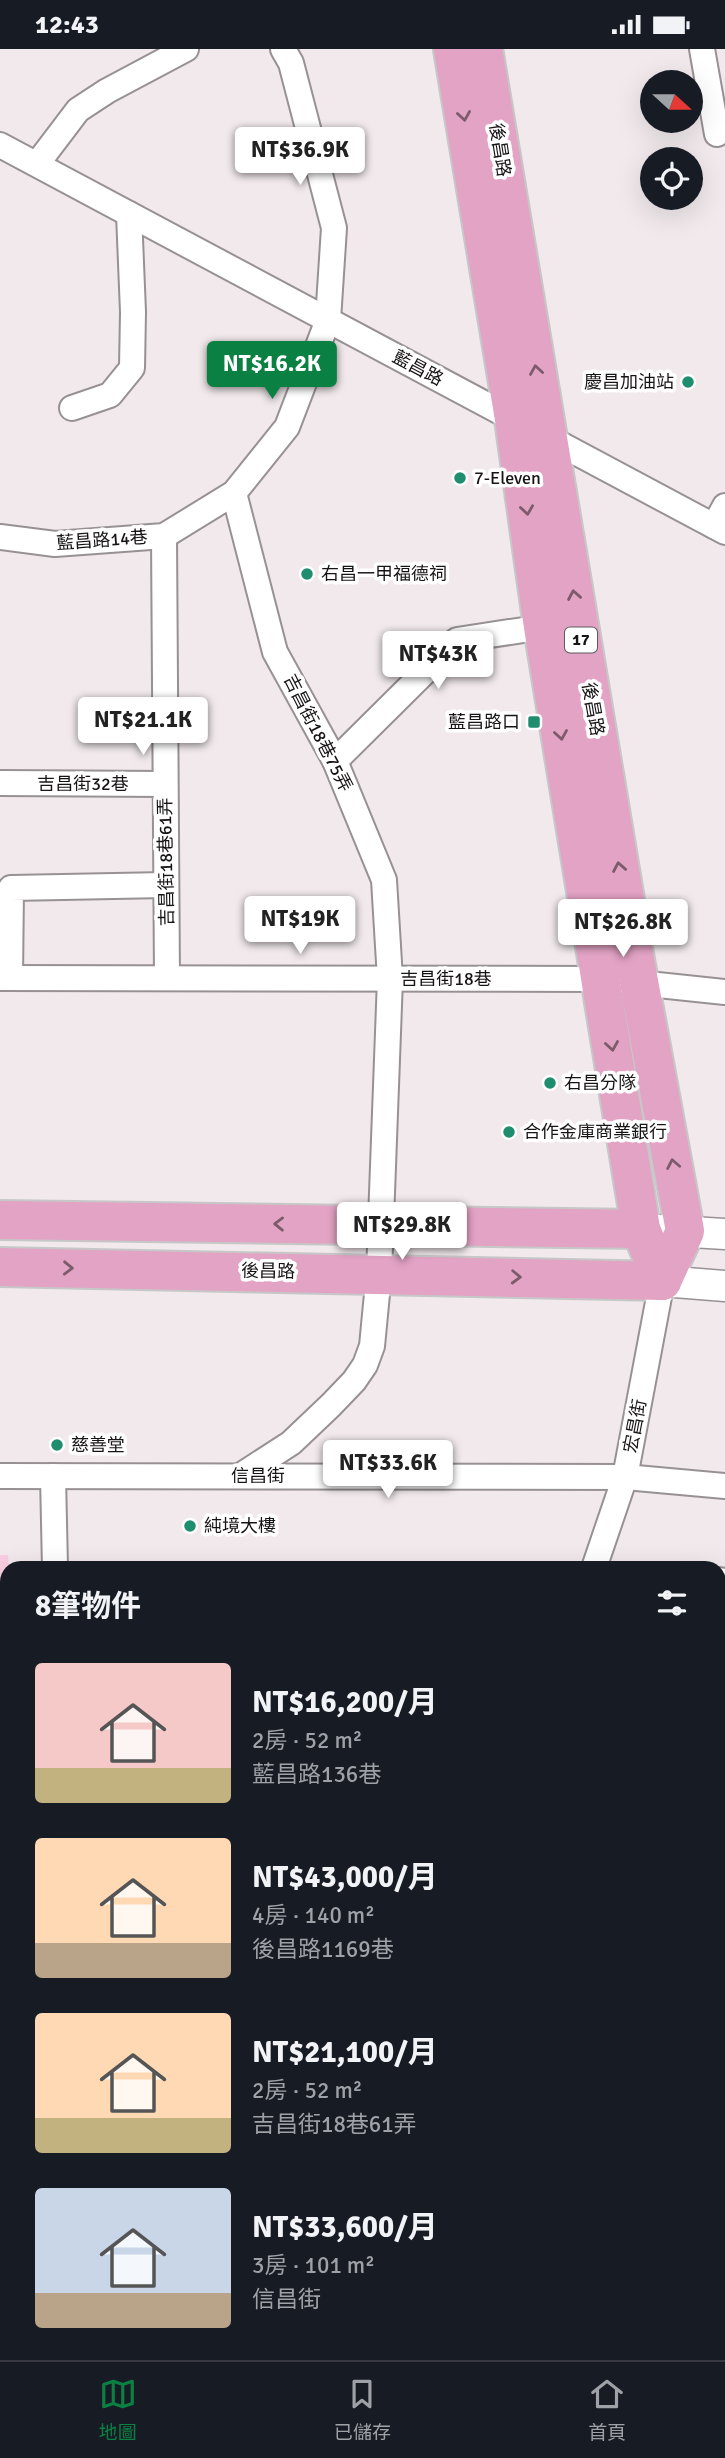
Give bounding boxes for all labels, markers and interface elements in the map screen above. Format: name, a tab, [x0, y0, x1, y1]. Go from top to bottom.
text: 12:43	[35, 9, 99, 41]
north arrow	[640, 70, 704, 133]
map controls	[640, 70, 703, 210]
one-way arrow	[456, 110, 471, 122]
street label: 後昌路	[485, 122, 515, 178]
pin: NT$36.9K	[228, 127, 372, 187]
text: NT$36.9K	[251, 135, 349, 164]
button: locate	[640, 147, 703, 210]
pin: NT$16.2K	[200, 341, 344, 401]
street label: 藍昌路	[389, 346, 447, 390]
text: NT$16.2K	[223, 349, 321, 378]
one-way arrow	[529, 364, 544, 376]
place label: 慶昌加油站	[584, 371, 674, 393]
marker: 慶昌加油站	[680, 374, 696, 390]
place label: 7-Eleven	[474, 467, 541, 489]
marker: 7-Eleven	[452, 470, 468, 486]
one-way arrow	[519, 504, 534, 516]
street label: 藍昌路14巷	[56, 526, 148, 554]
place label: 右昌一甲福德祠	[321, 563, 447, 585]
marker: 右昌一甲福德祠	[299, 566, 315, 582]
one-way arrow	[567, 589, 582, 601]
road number: 17	[565, 627, 597, 653]
pin: NT$43K	[381, 631, 495, 691]
text: NT$43K	[398, 639, 478, 668]
street label: 吉昌街18巷75弄	[279, 671, 357, 795]
street label: 後昌路	[577, 681, 609, 737]
pin: NT$21.1K	[71, 697, 215, 757]
text: NT$21.1K	[94, 705, 192, 734]
place label: 藍昌路口	[448, 711, 520, 733]
marker: 藍昌路口	[526, 714, 542, 730]
one-way arrow	[553, 729, 568, 741]
street label: 吉昌街32巷	[37, 773, 129, 795]
street label: 吉昌街18巷61弄	[154, 797, 178, 927]
one-way arrow	[612, 861, 627, 873]
pin: NT$19K	[243, 897, 357, 956]
pin: NT$26.8K	[551, 899, 695, 959]
text: NT$19K	[260, 904, 340, 933]
text: NT$26.8K	[574, 907, 672, 936]
street label: 吉昌街18巷	[400, 968, 492, 990]
one-way arrow	[604, 1041, 619, 1052]
place label: 右昌分隊	[564, 1072, 636, 1094]
marker: 右昌分隊	[542, 1075, 558, 1091]
place label: 合作金庫商業銀行	[523, 1121, 667, 1143]
marker: 合作金庫商業銀行	[501, 1124, 517, 1140]
one-way arrow	[666, 1158, 681, 1170]
pin: NT$29.8K	[330, 1203, 474, 1262]
text: NT$29.8K	[353, 1210, 451, 1239]
one-way arrow	[273, 1216, 284, 1231]
one-way arrow	[63, 1260, 74, 1276]
street label: 後昌路	[241, 1260, 295, 1282]
one-way arrow	[511, 1269, 522, 1285]
street label: 宏昌街	[619, 1397, 651, 1455]
place label: 慈善堂	[71, 1434, 125, 1456]
marker: 慈善堂	[49, 1437, 65, 1453]
pin: NT$33.6K	[316, 1441, 460, 1500]
text: NT$33.6K	[339, 1448, 437, 1477]
street label: 信昌街	[231, 1465, 285, 1487]
place label: 純境大樓	[204, 1515, 276, 1537]
marker: 純境大樓	[182, 1518, 198, 1534]
icon: filters	[653, 1584, 691, 1622]
text: 8筆物件	[35, 1588, 141, 1625]
text: NT$16,200/月	[252, 1684, 438, 1721]
icon: home	[91, 1691, 175, 1775]
text: 2房 · 52 m²	[252, 1726, 362, 1755]
text: 藍昌路136巷	[252, 1760, 381, 1789]
text: NT$43,000/月	[252, 1859, 438, 1896]
icon: home	[91, 1866, 175, 1950]
text: 4房 · 140 m²	[252, 1901, 375, 1930]
text: 後昌路1169巷	[252, 1935, 394, 1964]
text: NT$21,100/月	[252, 2034, 438, 2071]
icon: home	[91, 2041, 175, 2125]
text: 2房 · 52 m²	[252, 2076, 362, 2105]
text: 吉昌街18巷61弄	[252, 2110, 417, 2139]
text: NT$33,600/月	[252, 2209, 438, 2246]
icon: home	[91, 2216, 175, 2300]
text: 3房 · 101 m²	[252, 2251, 375, 2280]
text: 信昌街	[252, 2285, 321, 2314]
tab: 地圖	[99, 2375, 137, 2445]
tab: 已儲存	[334, 2375, 391, 2445]
tab: 首頁	[588, 2375, 626, 2445]

